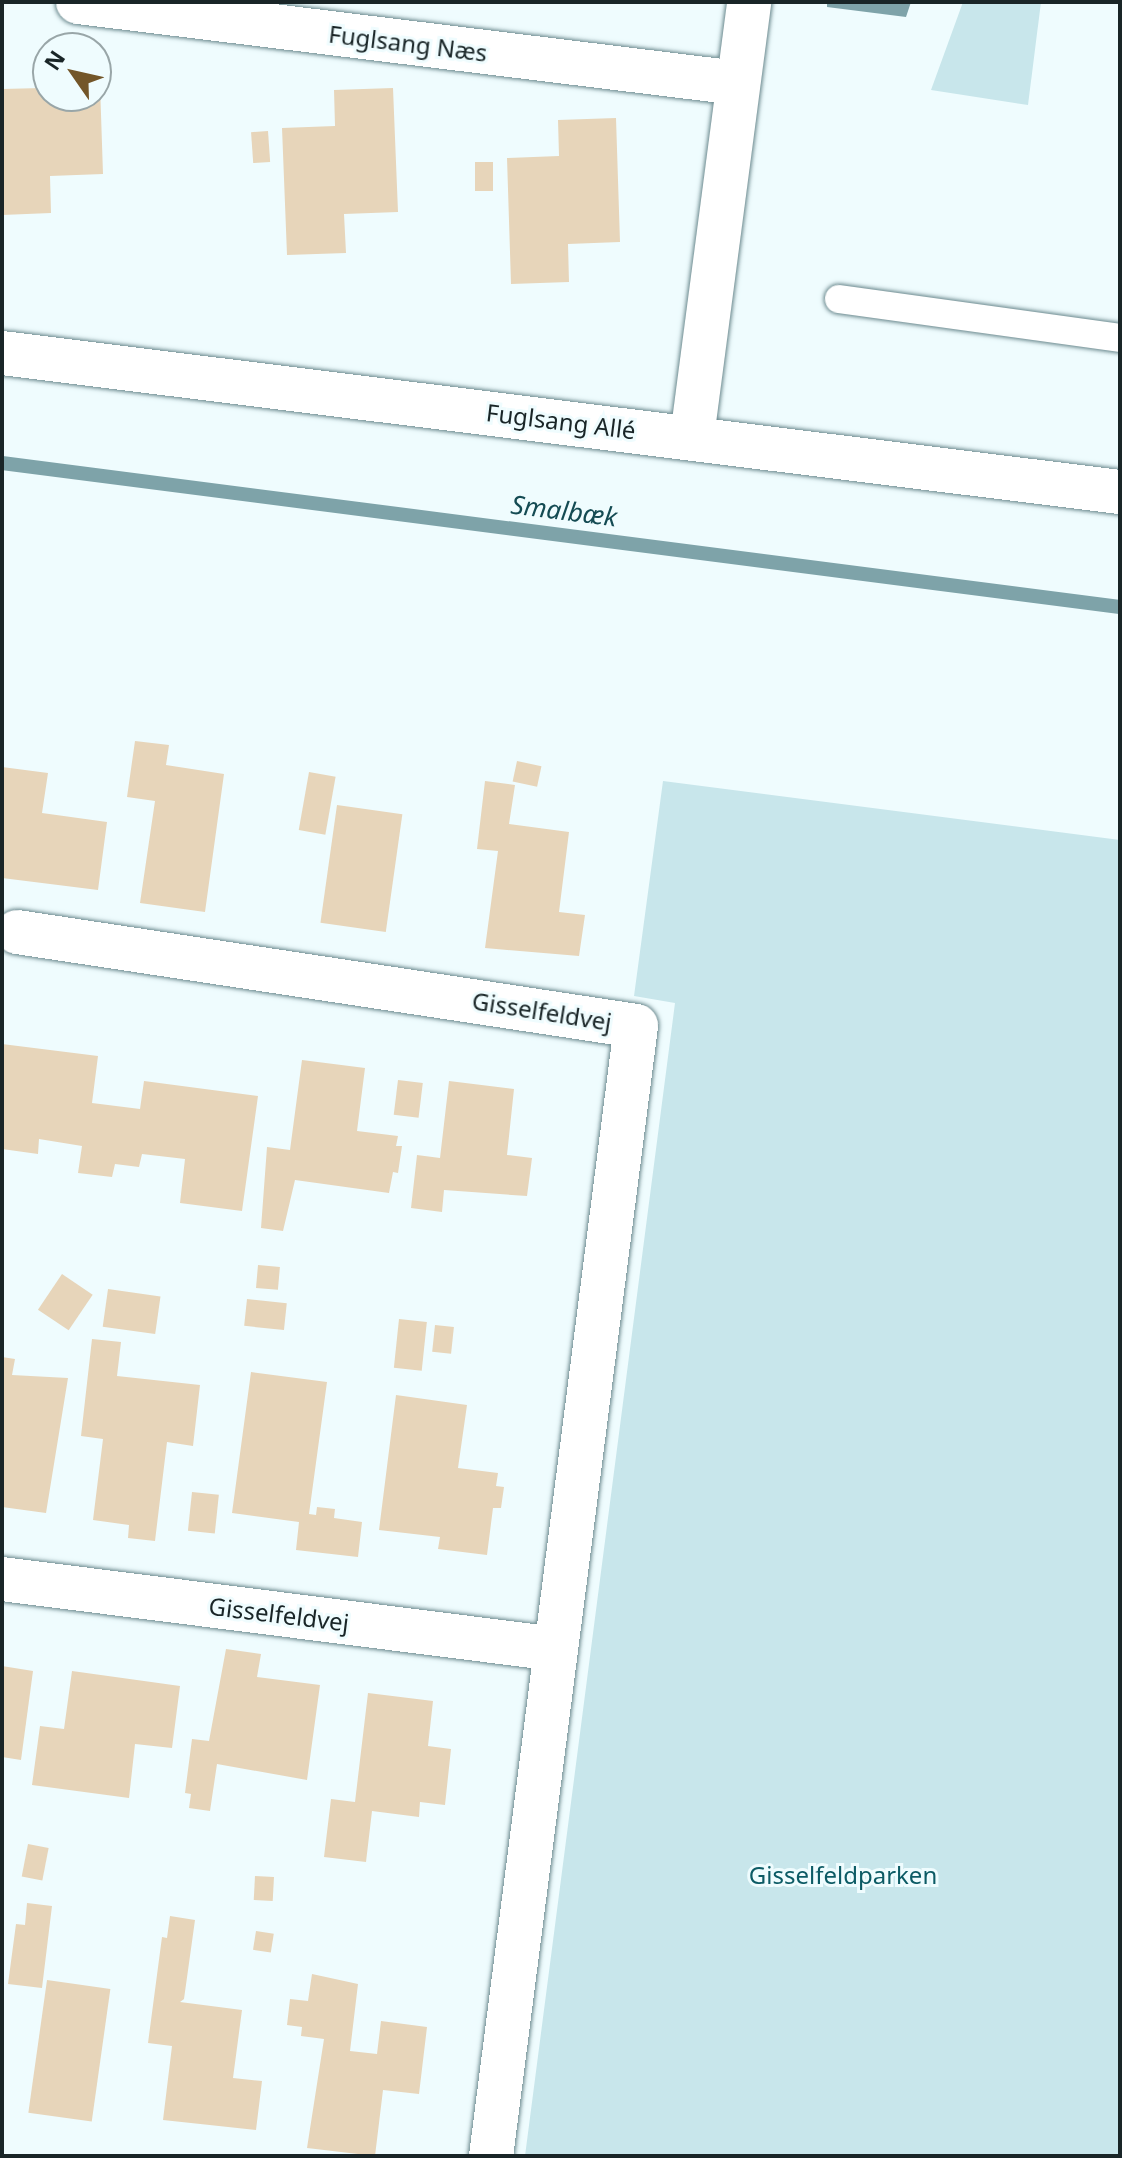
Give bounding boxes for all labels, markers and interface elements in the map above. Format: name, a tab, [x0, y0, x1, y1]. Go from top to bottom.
street label: Fuglsang Næs	[327, 19, 489, 67]
north arrow	[32, 32, 112, 112]
text: N	[36, 44, 71, 76]
street label: Fuglsang Allé	[485, 398, 637, 444]
water label: Smalbæk	[509, 489, 619, 533]
street label: Gisselfeldvej	[470, 986, 614, 1036]
street label: Gisselfeldvej	[207, 1591, 351, 1637]
park label: Gisselfeldparken	[749, 1861, 937, 1889]

